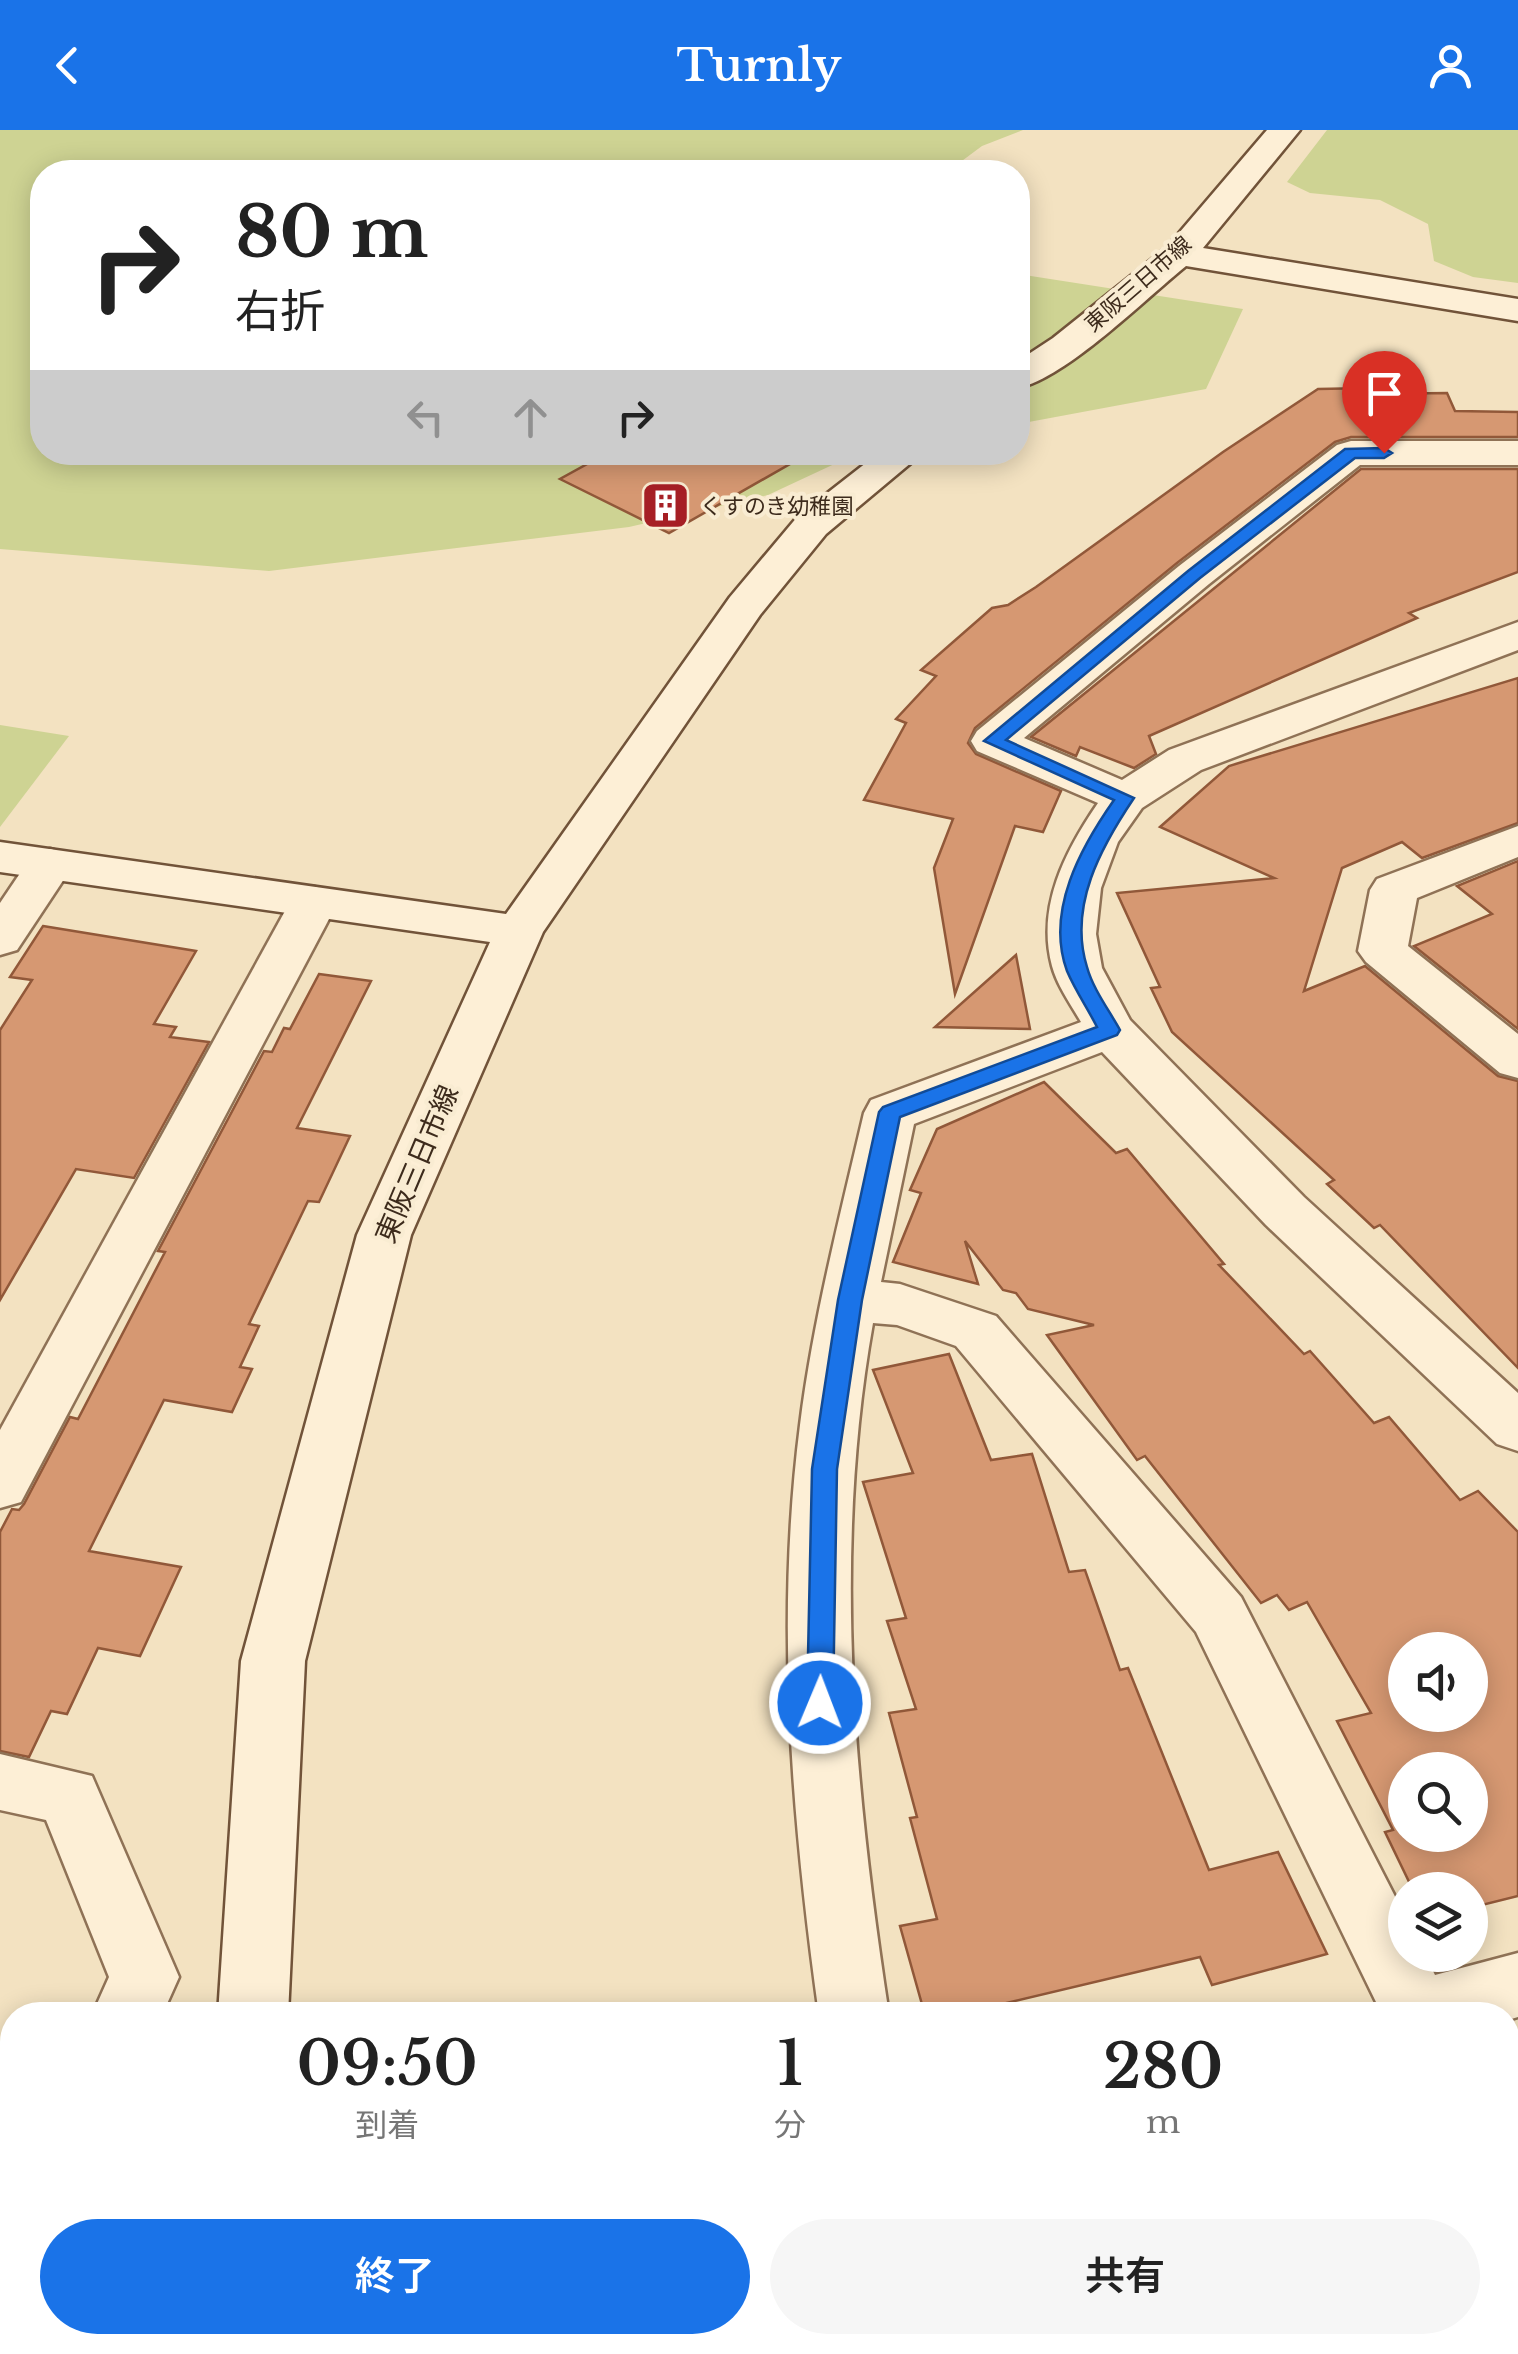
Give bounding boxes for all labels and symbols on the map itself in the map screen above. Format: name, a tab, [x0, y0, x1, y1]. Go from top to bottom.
street label: 東阪三日市線	[1079, 231, 1197, 337]
pin	[1342, 351, 1427, 454]
building icon: くすのき幼稚園	[639, 480, 691, 532]
place label: くすのき幼稚園	[700, 493, 853, 520]
street label: 東阪三日市線	[368, 1080, 466, 1248]
position arrow	[768, 1651, 872, 1755]

